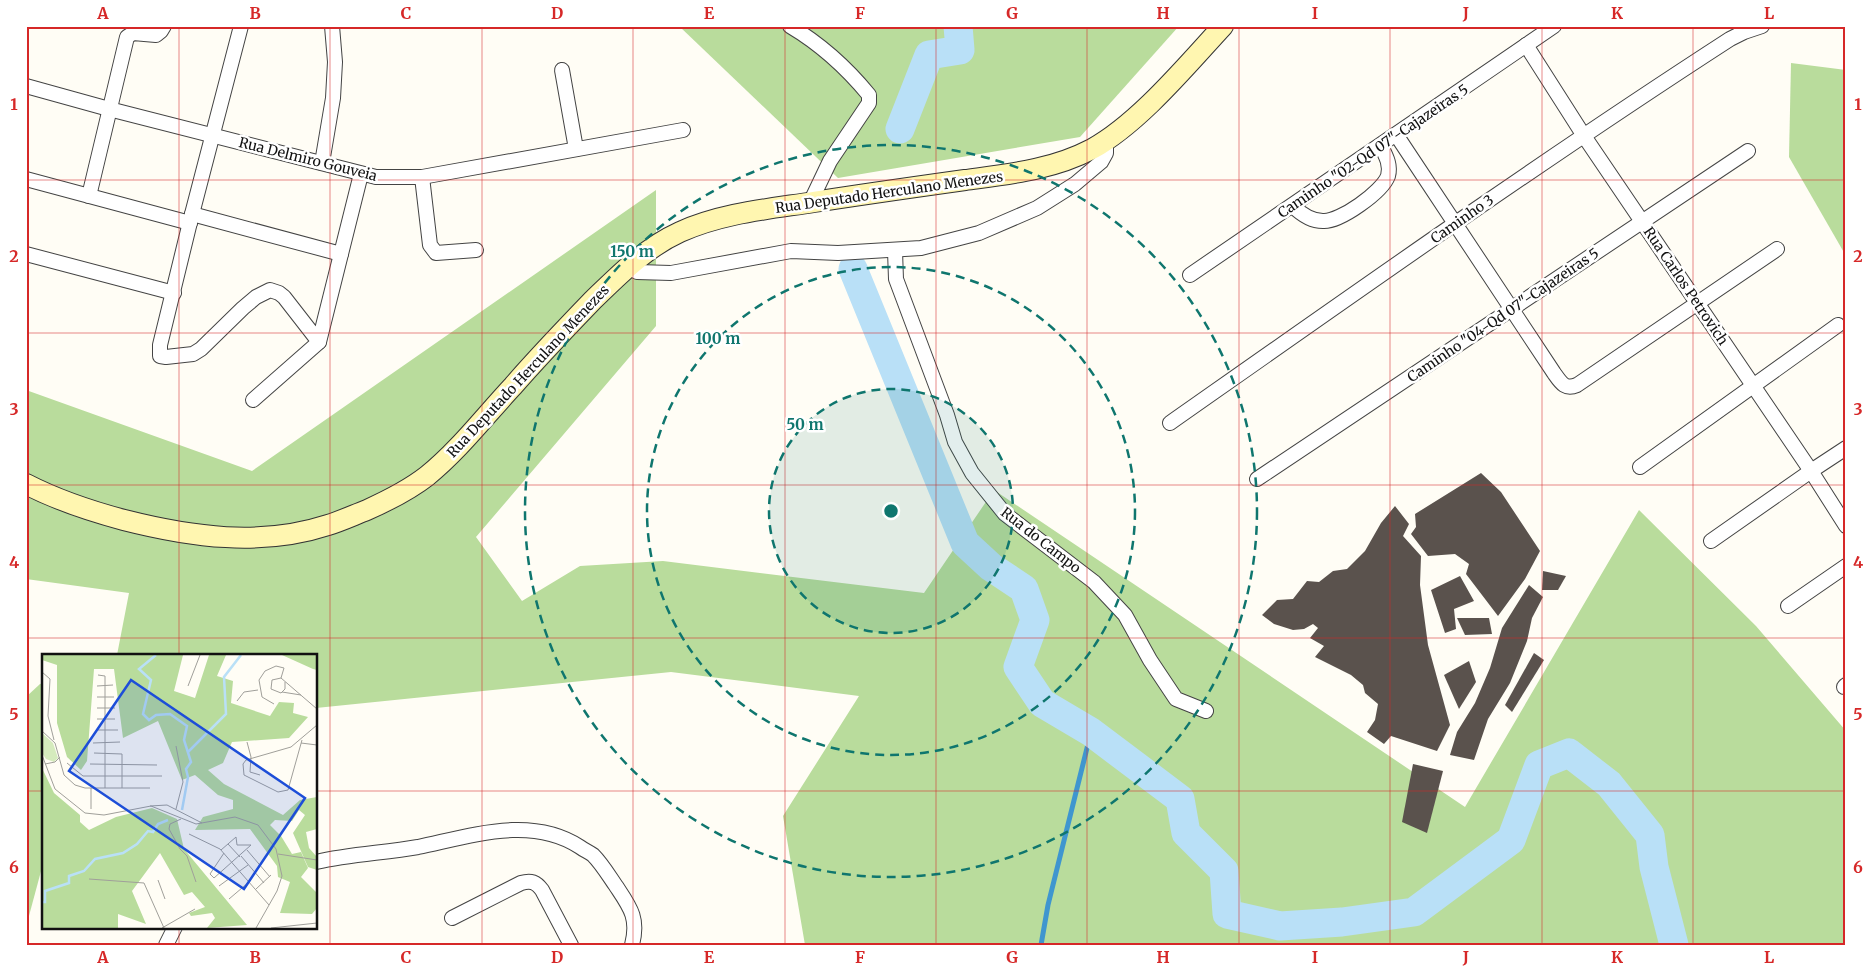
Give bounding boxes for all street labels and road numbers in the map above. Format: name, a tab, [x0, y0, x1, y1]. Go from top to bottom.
street label: Caminho "02-Qd 07"-Cajazeiras 5	[1274, 80, 1472, 222]
street label: Rua Delmiro Gouveia	[237, 133, 379, 185]
street label: Rua Deputado Herculano Menezes	[774, 167, 1004, 217]
street label: Caminho 3	[1427, 191, 1497, 247]
street label: Rua Carlos Petrovich	[1640, 223, 1732, 349]
street label: Caminho "04-Qd 07"-Cajazeiras 5	[1404, 244, 1602, 386]
street label: Rua Deputado Herculano Menezes	[443, 281, 613, 461]
street label: Rua do Campo	[997, 503, 1085, 577]

